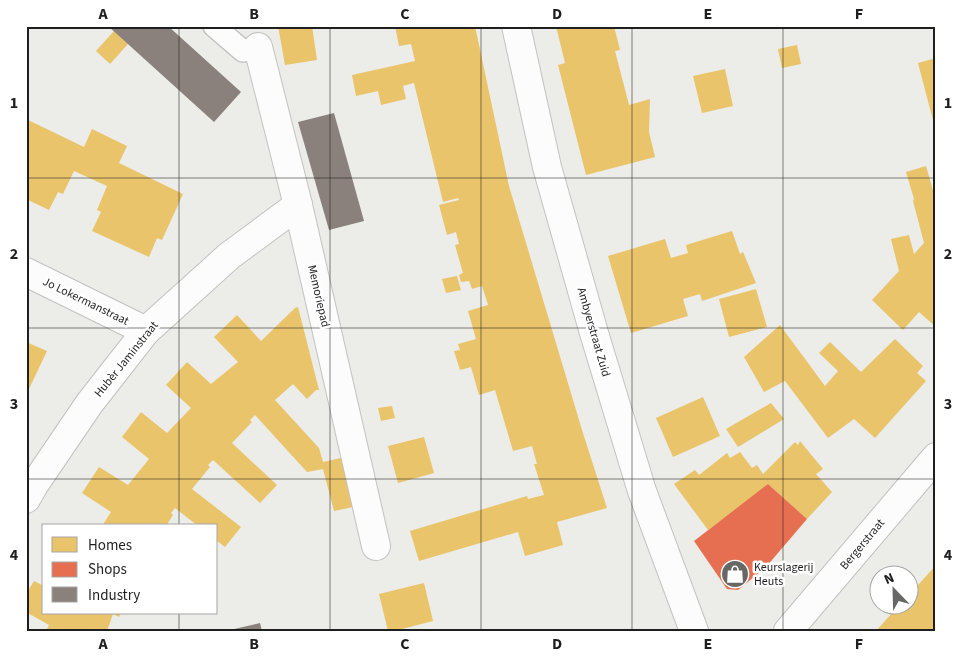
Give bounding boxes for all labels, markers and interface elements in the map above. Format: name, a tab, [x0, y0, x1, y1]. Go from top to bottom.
text: A	[97, 3, 108, 25]
text: B	[249, 3, 259, 25]
text: C	[400, 3, 410, 25]
text: D	[552, 3, 562, 25]
text: E	[704, 3, 712, 25]
text: F	[855, 3, 863, 25]
text: 1	[10, 92, 18, 114]
text: 1	[944, 92, 952, 114]
text: 2	[10, 243, 18, 265]
text: 2	[944, 243, 952, 265]
street label: Memoriepad	[303, 263, 334, 329]
street label: Jo Lokermanstraat	[40, 273, 132, 330]
street label: Ambyerstraat Zuid	[573, 286, 614, 379]
street label: Hubèr Jaminstraat	[90, 318, 162, 401]
text: 3	[10, 393, 18, 415]
text: 3	[944, 393, 952, 415]
street label: Bergerstraat	[836, 515, 889, 573]
legend	[42, 524, 218, 614]
text: Homes	[88, 535, 132, 556]
text: 4	[10, 544, 19, 566]
text: 4	[944, 544, 953, 566]
text: Shops	[88, 559, 127, 580]
shop icon: Keurslagerij Heuts	[720, 559, 750, 589]
place label: Keurslagerij Heuts	[754, 559, 814, 590]
north arrow	[870, 564, 920, 614]
text: N	[881, 568, 898, 590]
text: Industry	[88, 585, 140, 606]
text: A	[97, 633, 108, 655]
text: B	[249, 633, 259, 655]
text: C	[400, 633, 410, 655]
text: D	[552, 633, 562, 655]
text: E	[704, 633, 712, 655]
text: F	[855, 633, 863, 655]

